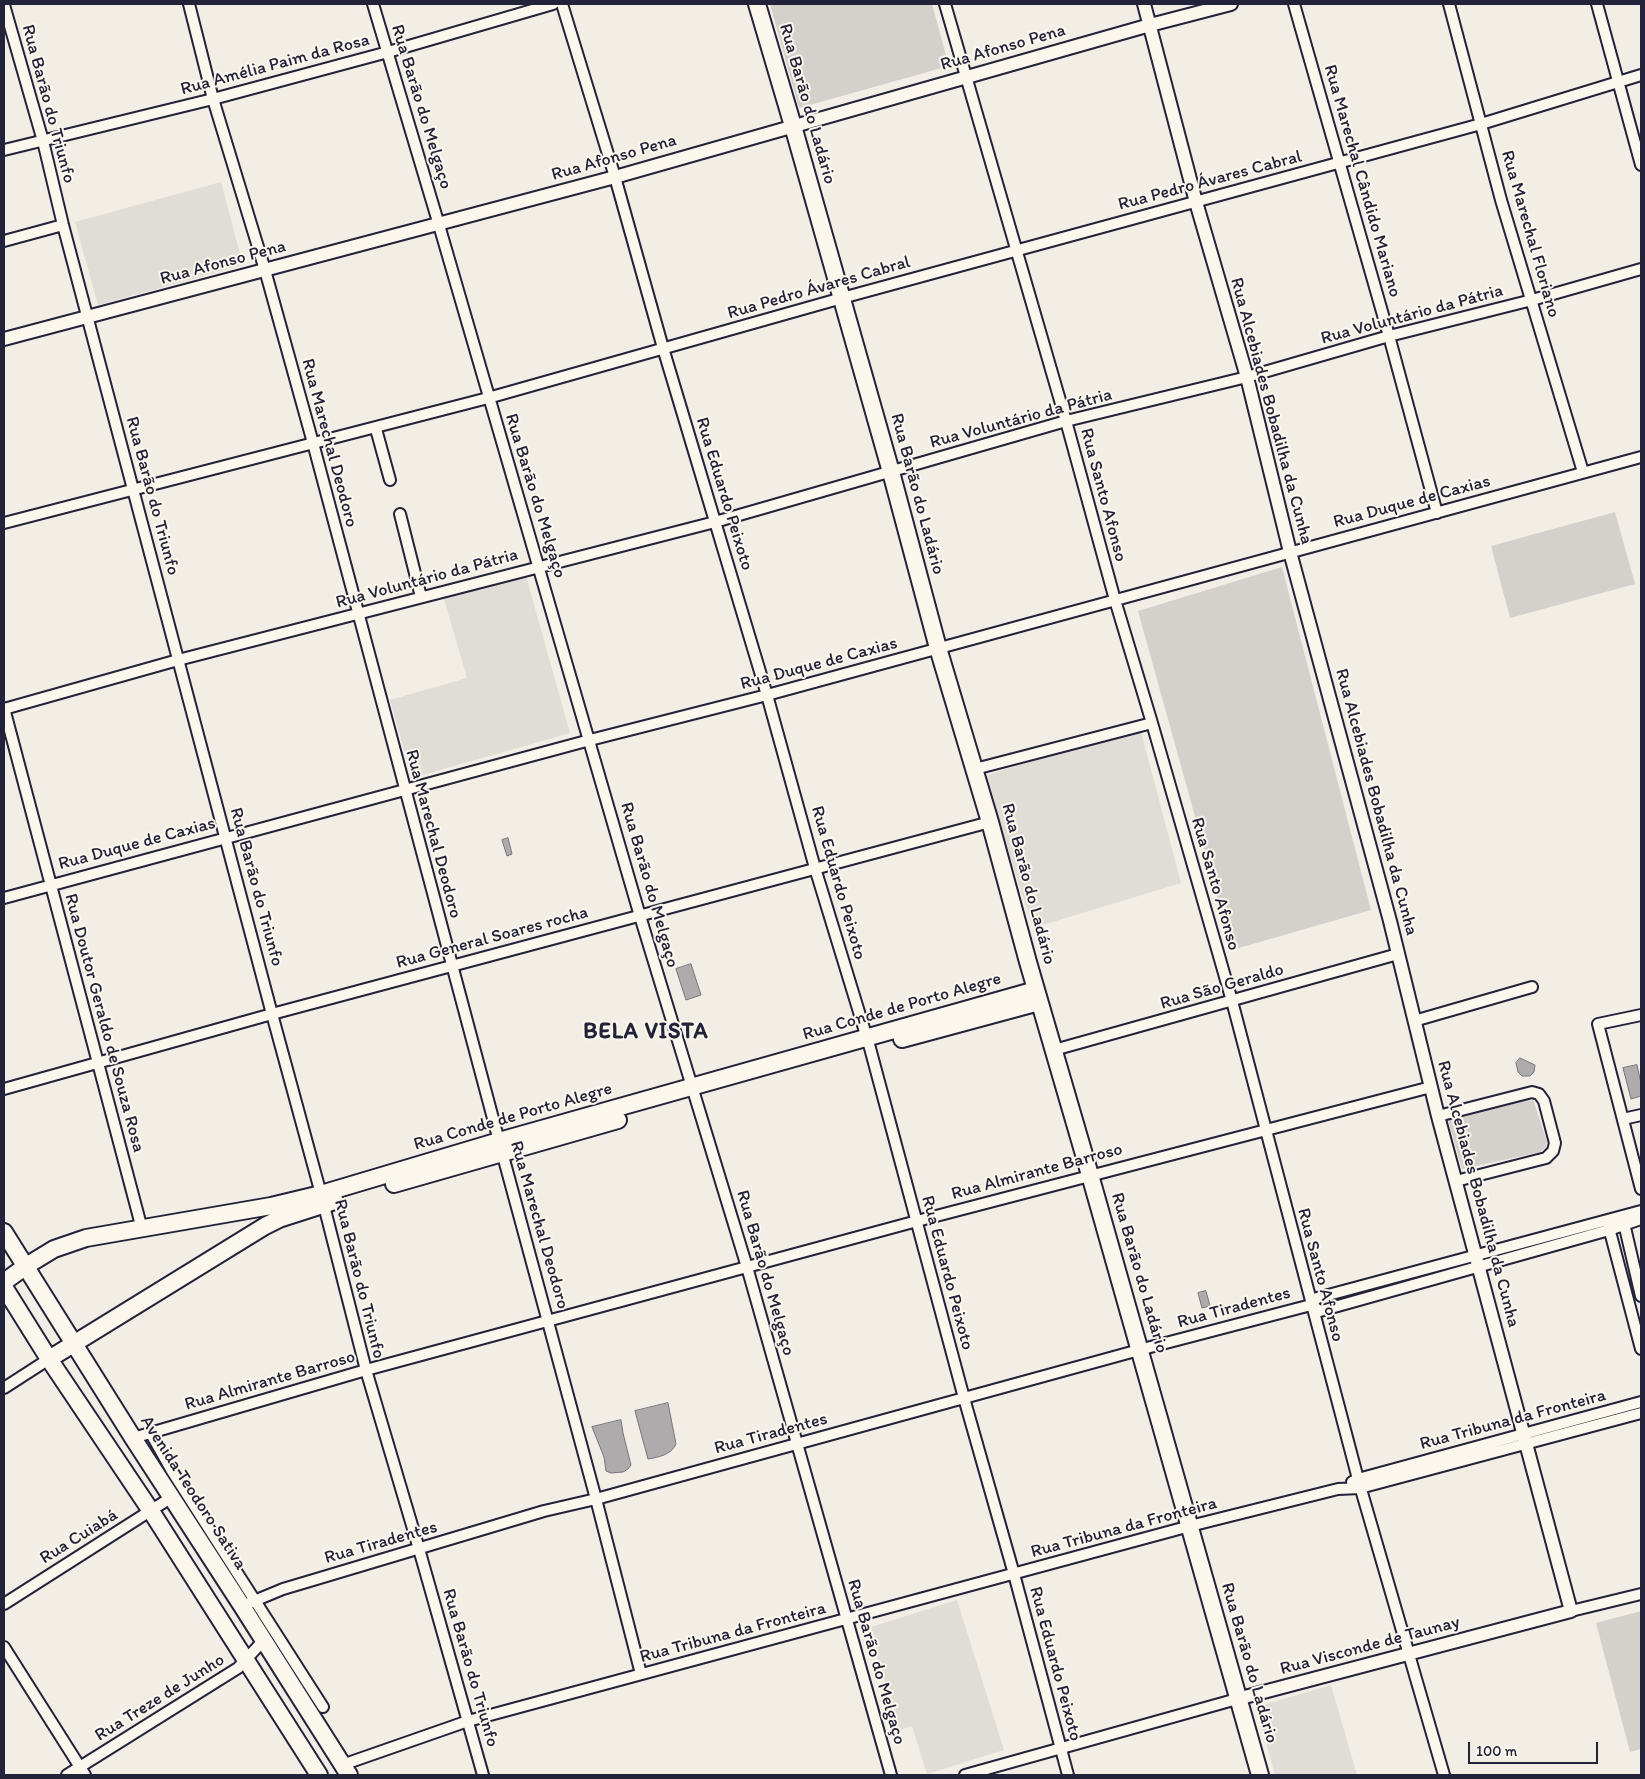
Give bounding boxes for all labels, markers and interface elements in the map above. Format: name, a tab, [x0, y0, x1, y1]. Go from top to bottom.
street label: Rua Afonso Pena	[938, 20, 1068, 76]
street label: Rua Barão do Ladário	[774, 21, 840, 187]
street label: Rua Barão do Triunfo	[16, 22, 80, 186]
street label: Rua Barão do Melgaço	[386, 22, 456, 192]
street label: Rua Amélia Paim da Rosa	[178, 29, 372, 101]
street label: Rua Marechal Cândido Mariano	[1318, 62, 1406, 300]
street label: Rua Afonso Pena	[549, 130, 679, 186]
street label: Rua Pedro Ávares Cabral	[1116, 146, 1304, 216]
street label: Rua Marechal Floriano	[1496, 148, 1564, 320]
street label: Rua Afonso Pena	[158, 236, 288, 290]
street label: Rua Pedro Ávares Cabral	[725, 252, 913, 324]
street label: Rua Alcebiades Bobadilha da Cunha	[1225, 275, 1317, 547]
street label: Rua Voluntário da Pátria	[1318, 280, 1506, 350]
street label: Rua Marechal Deodoro	[296, 356, 362, 530]
street label: Rua Voluntário da Pátria	[927, 384, 1115, 454]
street label: Rua Barão do Melgaço	[500, 411, 570, 581]
street label: Rua Barão do Ladário	[885, 411, 949, 577]
street label: Rua Barão do Triunfo	[120, 414, 184, 578]
street label: Rua Eduardo Peixoto	[690, 415, 758, 573]
street label: Rua Santo Afonso	[1075, 426, 1131, 564]
street label: Rua Duque de Caxias	[1331, 471, 1493, 533]
street label: Rua Voluntário da Pátria	[333, 544, 521, 614]
street label: Rua Duque de Caxias	[738, 633, 900, 695]
street label: Rua Alcebiades Bobadilha da Cunha	[1330, 666, 1422, 938]
street label: Rua Marechal Deodoro	[400, 747, 466, 921]
street label: Rua Barão do Melgaço	[615, 800, 683, 970]
street label: Rua Barão do Ladário	[996, 801, 1060, 967]
street label: Rua Eduardo Peixoto	[806, 804, 870, 962]
street label: Rua Barão do Triunfo	[224, 805, 288, 969]
street label: Rua Duque de Caxias	[56, 813, 218, 875]
street label: Rua Santo Afonso	[1186, 815, 1244, 953]
street label: Rua Doutor Geraldo de Souza Rosa	[59, 891, 149, 1155]
street label: Rua General Soares rocha	[394, 902, 590, 974]
street label: Rua São Geraldo	[1158, 959, 1286, 1015]
street label: Rua Conde de Porto Alegre	[800, 968, 1004, 1046]
district label: BELA VISTA	[582, 1019, 710, 1045]
street label: Rua Alcebiades Bobadilha da Cunha	[1432, 1058, 1524, 1330]
street label: Rua Conde de Porto Alegre	[411, 1078, 615, 1156]
street label: Rua Marechal Deodoro	[505, 1138, 573, 1312]
street label: Rua Almirante Barroso	[949, 1139, 1125, 1205]
street label: Rua Barão do Melgaço	[731, 1188, 799, 1358]
street label: Rua Barão do Ladário	[1106, 1190, 1172, 1356]
street label: Rua Eduardo Peixoto	[916, 1193, 978, 1353]
street label: Rua Barão do Triunfo	[329, 1197, 389, 1361]
street label: Rua Santo Afonso	[1292, 1206, 1348, 1344]
street label: Rua Tiradentes	[1175, 1283, 1293, 1333]
street label: Rua Almirante Barroso	[182, 1346, 358, 1416]
street label: Rua Tribuna da Fronteira	[1418, 1385, 1608, 1455]
street label: Rua Tiradentes	[712, 1409, 830, 1459]
street label: Avenida Teodoro Sativa	[135, 1412, 251, 1574]
street label: Rua Tribuna da Fronteira	[1029, 1493, 1219, 1563]
street label: Rua Cuiabá	[36, 1505, 122, 1569]
street label: Rua Tiradentes	[322, 1517, 440, 1569]
street label: Rua Barão do Melgaço	[842, 1577, 910, 1747]
street label: Rua Barão do Ladário	[1216, 1580, 1282, 1746]
street label: Rua Eduardo Peixoto	[1024, 1584, 1086, 1744]
street label: Rua Barão do Triunfo	[437, 1586, 503, 1750]
street label: Rua Tribuna da Fronteira	[638, 1598, 828, 1668]
street label: Rua Visconde de Taunay	[1278, 1612, 1462, 1680]
street label: Rua Treze de Junho	[91, 1649, 229, 1747]
scale bar	[1470, 1732, 1600, 1764]
text: 100 m	[1476, 1742, 1517, 1760]

